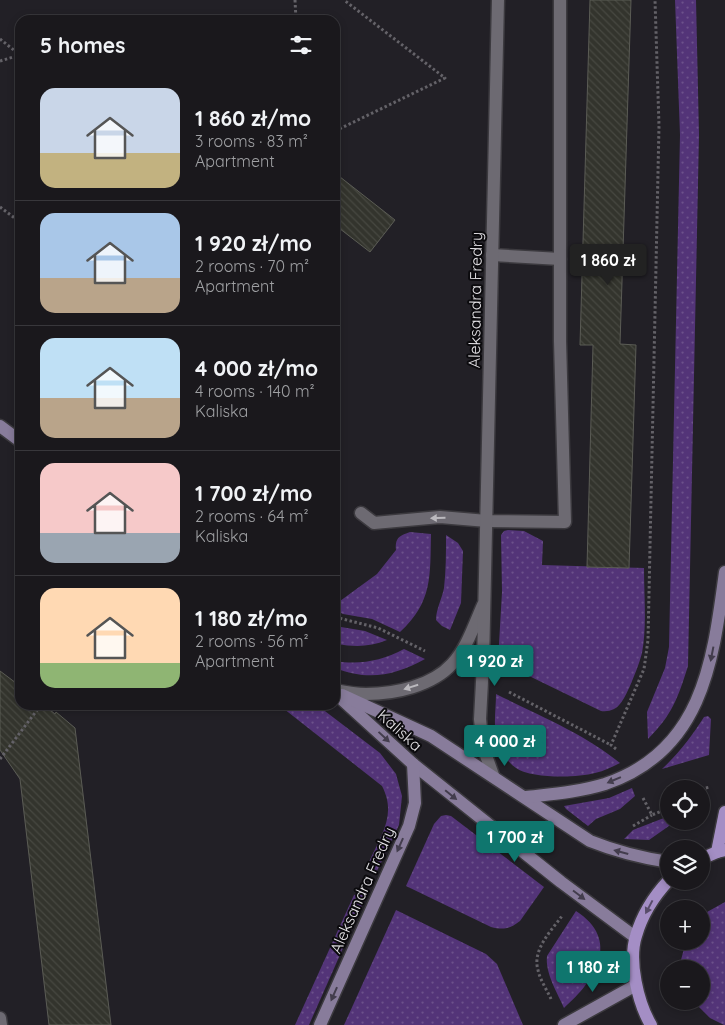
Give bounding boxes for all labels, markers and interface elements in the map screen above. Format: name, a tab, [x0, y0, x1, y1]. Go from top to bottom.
icon: filters	[287, 31, 315, 59]
text: 5 homes	[40, 32, 125, 58]
text: 1 860 zł/mo	[195, 105, 311, 131]
icon: home	[80, 108, 140, 168]
text: 3 rooms · 83 m²	[195, 131, 308, 151]
text: Apartment	[195, 151, 275, 171]
text: 1 920 zł/mo	[195, 230, 312, 256]
street label: Aleksandra Fredry	[464, 232, 486, 368]
icon: home	[80, 233, 140, 293]
pin: 1 860 zł	[556, 244, 660, 286]
text: 1 860 zł	[581, 250, 635, 270]
text: 2 rooms · 70 m²	[195, 256, 309, 276]
text: Apartment	[195, 276, 275, 296]
text: 4 000 zł/mo	[195, 355, 318, 381]
icon: home	[80, 358, 140, 418]
text: 4 rooms · 140 m²	[195, 381, 315, 401]
text: Kaliska	[195, 401, 248, 421]
text: 1 700 zł/mo	[195, 480, 312, 506]
icon: home	[80, 483, 140, 543]
text: 2 rooms · 64 m²	[195, 506, 309, 526]
one-way arrow	[430, 514, 446, 522]
text: Kaliska	[195, 526, 248, 546]
text: 1 180 zł/mo	[195, 605, 308, 631]
icon: home	[80, 608, 140, 668]
text: 2 rooms · 56 m²	[195, 631, 309, 651]
pin: 1 920 zł	[443, 644, 547, 687]
one-way arrow	[708, 647, 716, 662]
text: Apartment	[195, 651, 275, 671]
text: 1 920 zł	[467, 651, 523, 671]
one-way arrow	[404, 683, 419, 691]
street label: Kaliska	[374, 705, 426, 755]
pin: 4 000 zł	[453, 724, 557, 767]
one-way arrow	[377, 731, 389, 743]
text: 4 000 zł	[475, 731, 535, 751]
one-way arrow	[607, 776, 622, 784]
map controls	[660, 780, 710, 1010]
button: locate	[660, 780, 710, 830]
one-way arrow	[444, 789, 457, 800]
pin: 1 700 zł	[463, 820, 567, 863]
street label: Aleksandra Fredry	[325, 824, 399, 956]
text: 1 700 zł	[487, 827, 543, 847]
one-way arrow	[396, 838, 404, 852]
button: layers	[660, 840, 710, 890]
one-way arrow	[614, 847, 629, 855]
one-way arrow	[572, 890, 585, 901]
one-way arrow	[645, 900, 653, 914]
button: +	[660, 900, 710, 950]
pin: 1 180 zł	[541, 950, 645, 993]
text: 1 180 zł	[567, 957, 619, 977]
button: −	[660, 960, 710, 1010]
one-way arrow	[329, 987, 337, 1001]

